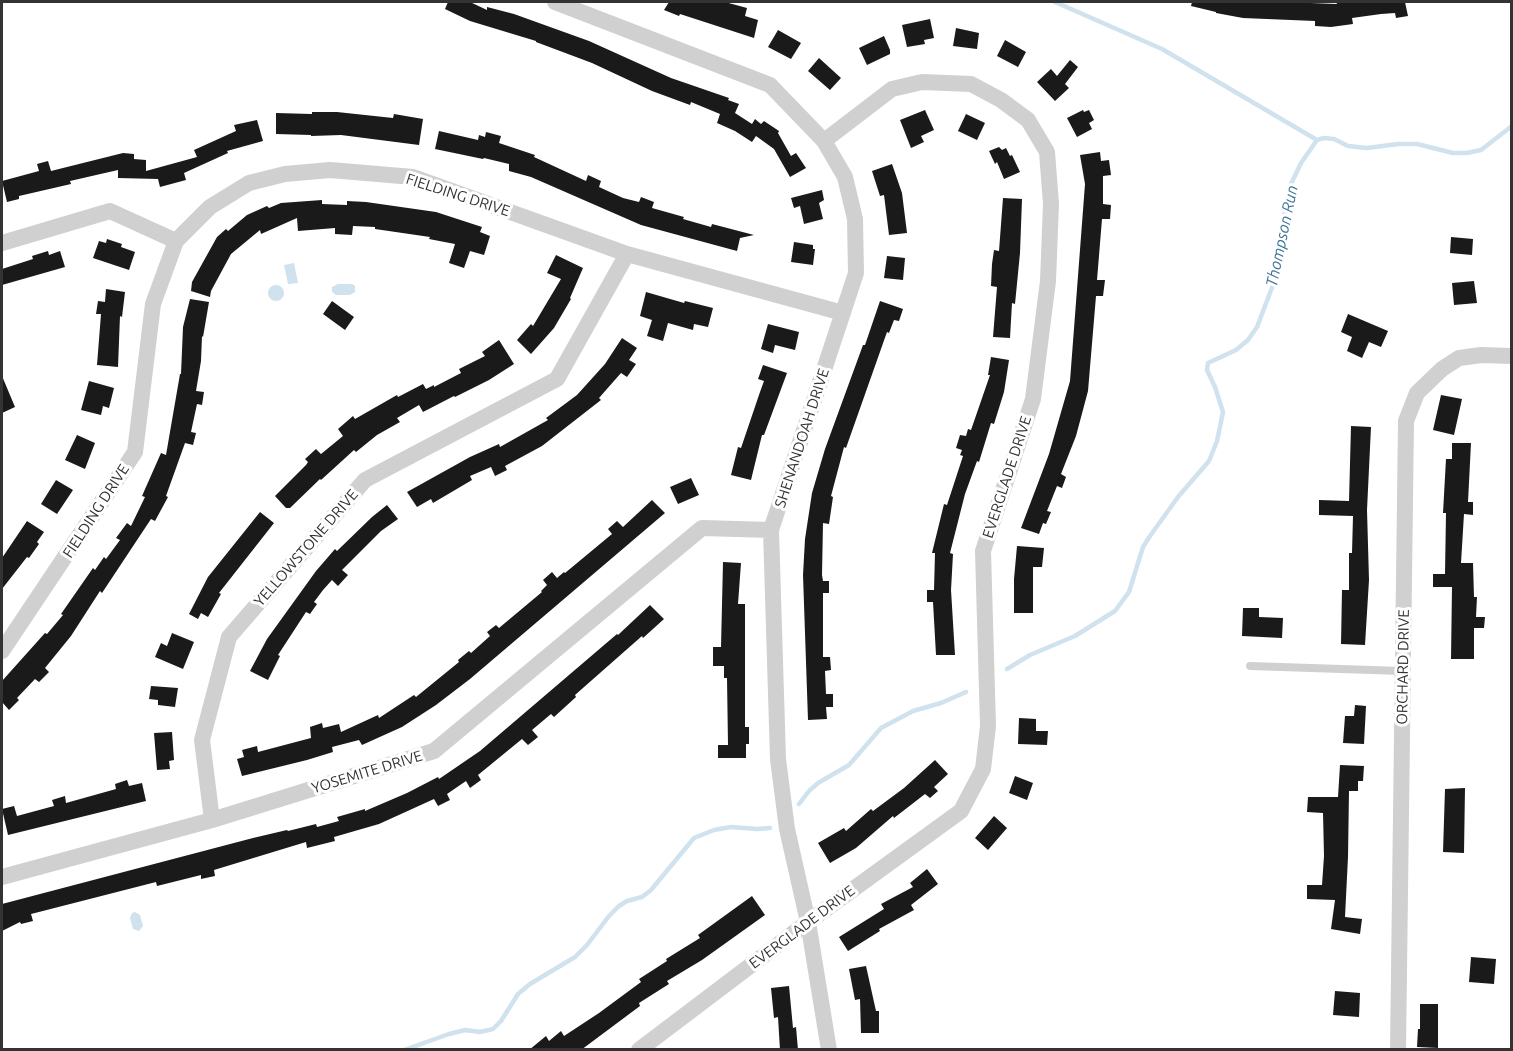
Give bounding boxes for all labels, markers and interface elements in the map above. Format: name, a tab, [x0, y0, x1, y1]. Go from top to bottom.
street label: FIELDING DRIVE	[404, 170, 512, 220]
water label: Thompson Run	[1262, 183, 1302, 289]
street label: SHENANDOAH DRIVE	[771, 366, 833, 510]
street label: EVERGLADE DRIVE	[979, 414, 1035, 540]
street label: FIELDING DRIVE	[59, 461, 133, 561]
street label: YELLOWSTONE DRIVE	[250, 486, 362, 610]
street label: ORCHARD DRIVE	[1393, 609, 1413, 725]
street label: YOSEMITE DRIVE	[309, 747, 425, 797]
street label: EVERGLADE DRIVE	[746, 881, 858, 973]

